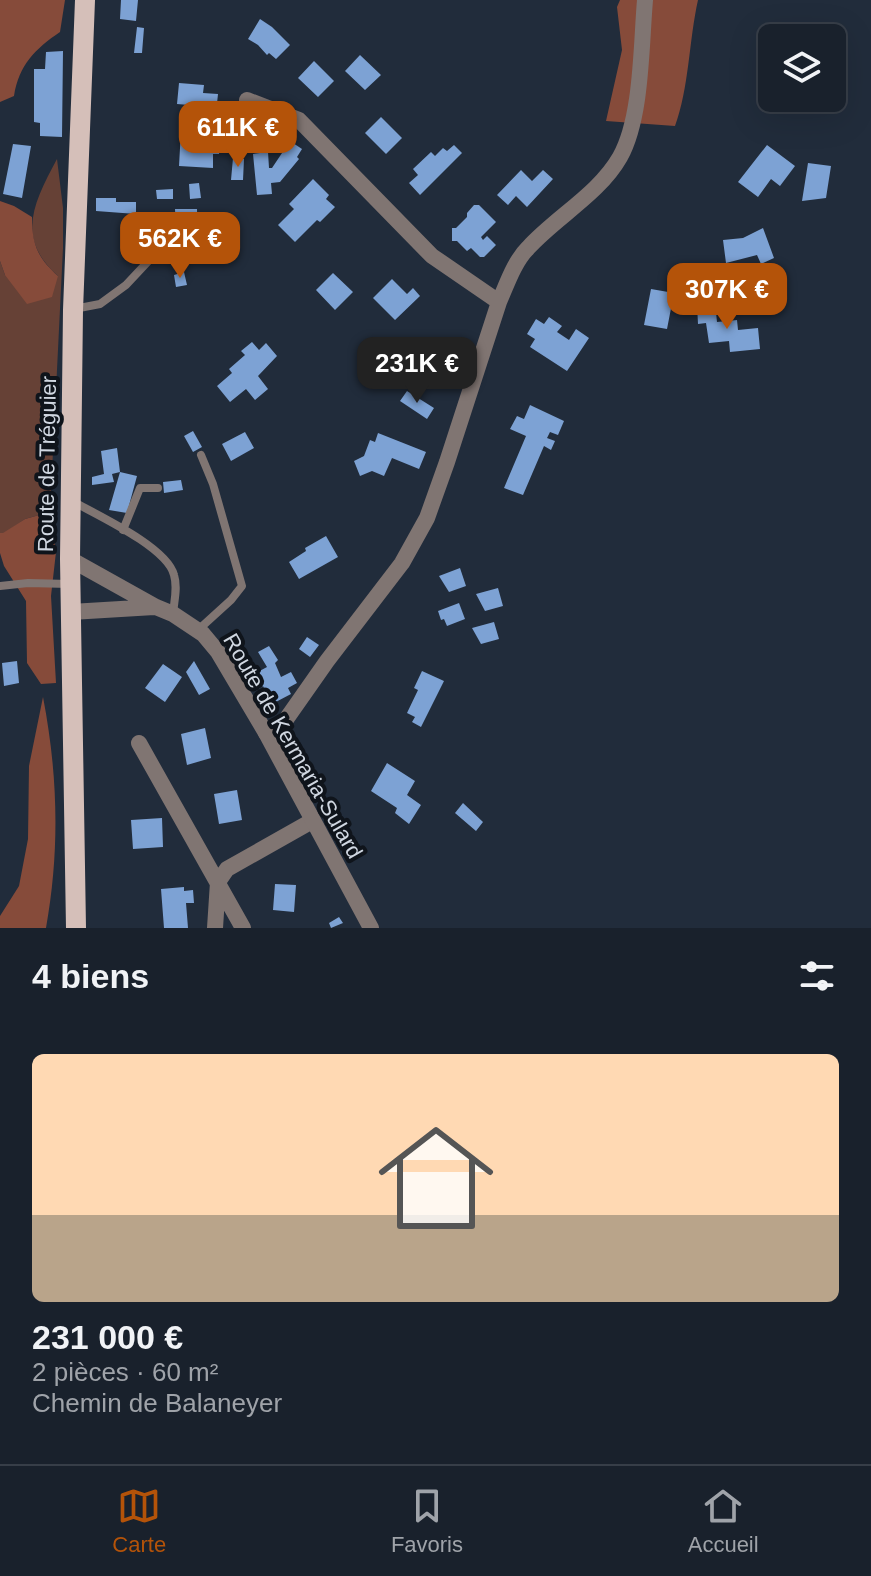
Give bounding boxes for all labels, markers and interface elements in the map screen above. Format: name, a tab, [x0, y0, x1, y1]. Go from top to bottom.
map controls	[758, 24, 846, 112]
button: layers	[758, 24, 846, 112]
pin: 611K €	[173, 101, 303, 169]
text: 611K €	[197, 112, 279, 142]
pin: 562K €	[115, 212, 245, 280]
text: 562K €	[138, 223, 222, 253]
pin: 307K €	[662, 263, 792, 331]
text: 307K €	[685, 274, 769, 304]
pin: 231K €	[352, 337, 482, 405]
text: 231K €	[375, 348, 459, 378]
street label: Route de Tréguier	[33, 376, 61, 552]
street label: Route de Kermaria-Sulard	[218, 629, 368, 863]
icon: filters	[795, 954, 839, 998]
text: 4 biens	[32, 957, 149, 995]
icon: home	[364, 1106, 508, 1250]
text: 231 000 €	[32, 1318, 183, 1356]
text: 2 pièces · 60 m²	[32, 1357, 218, 1387]
text: Chemin de Balaneyer	[32, 1388, 282, 1418]
tab: Carte	[112, 1484, 166, 1558]
tab: Favoris	[391, 1484, 463, 1558]
tab: Accueil	[688, 1484, 759, 1558]

